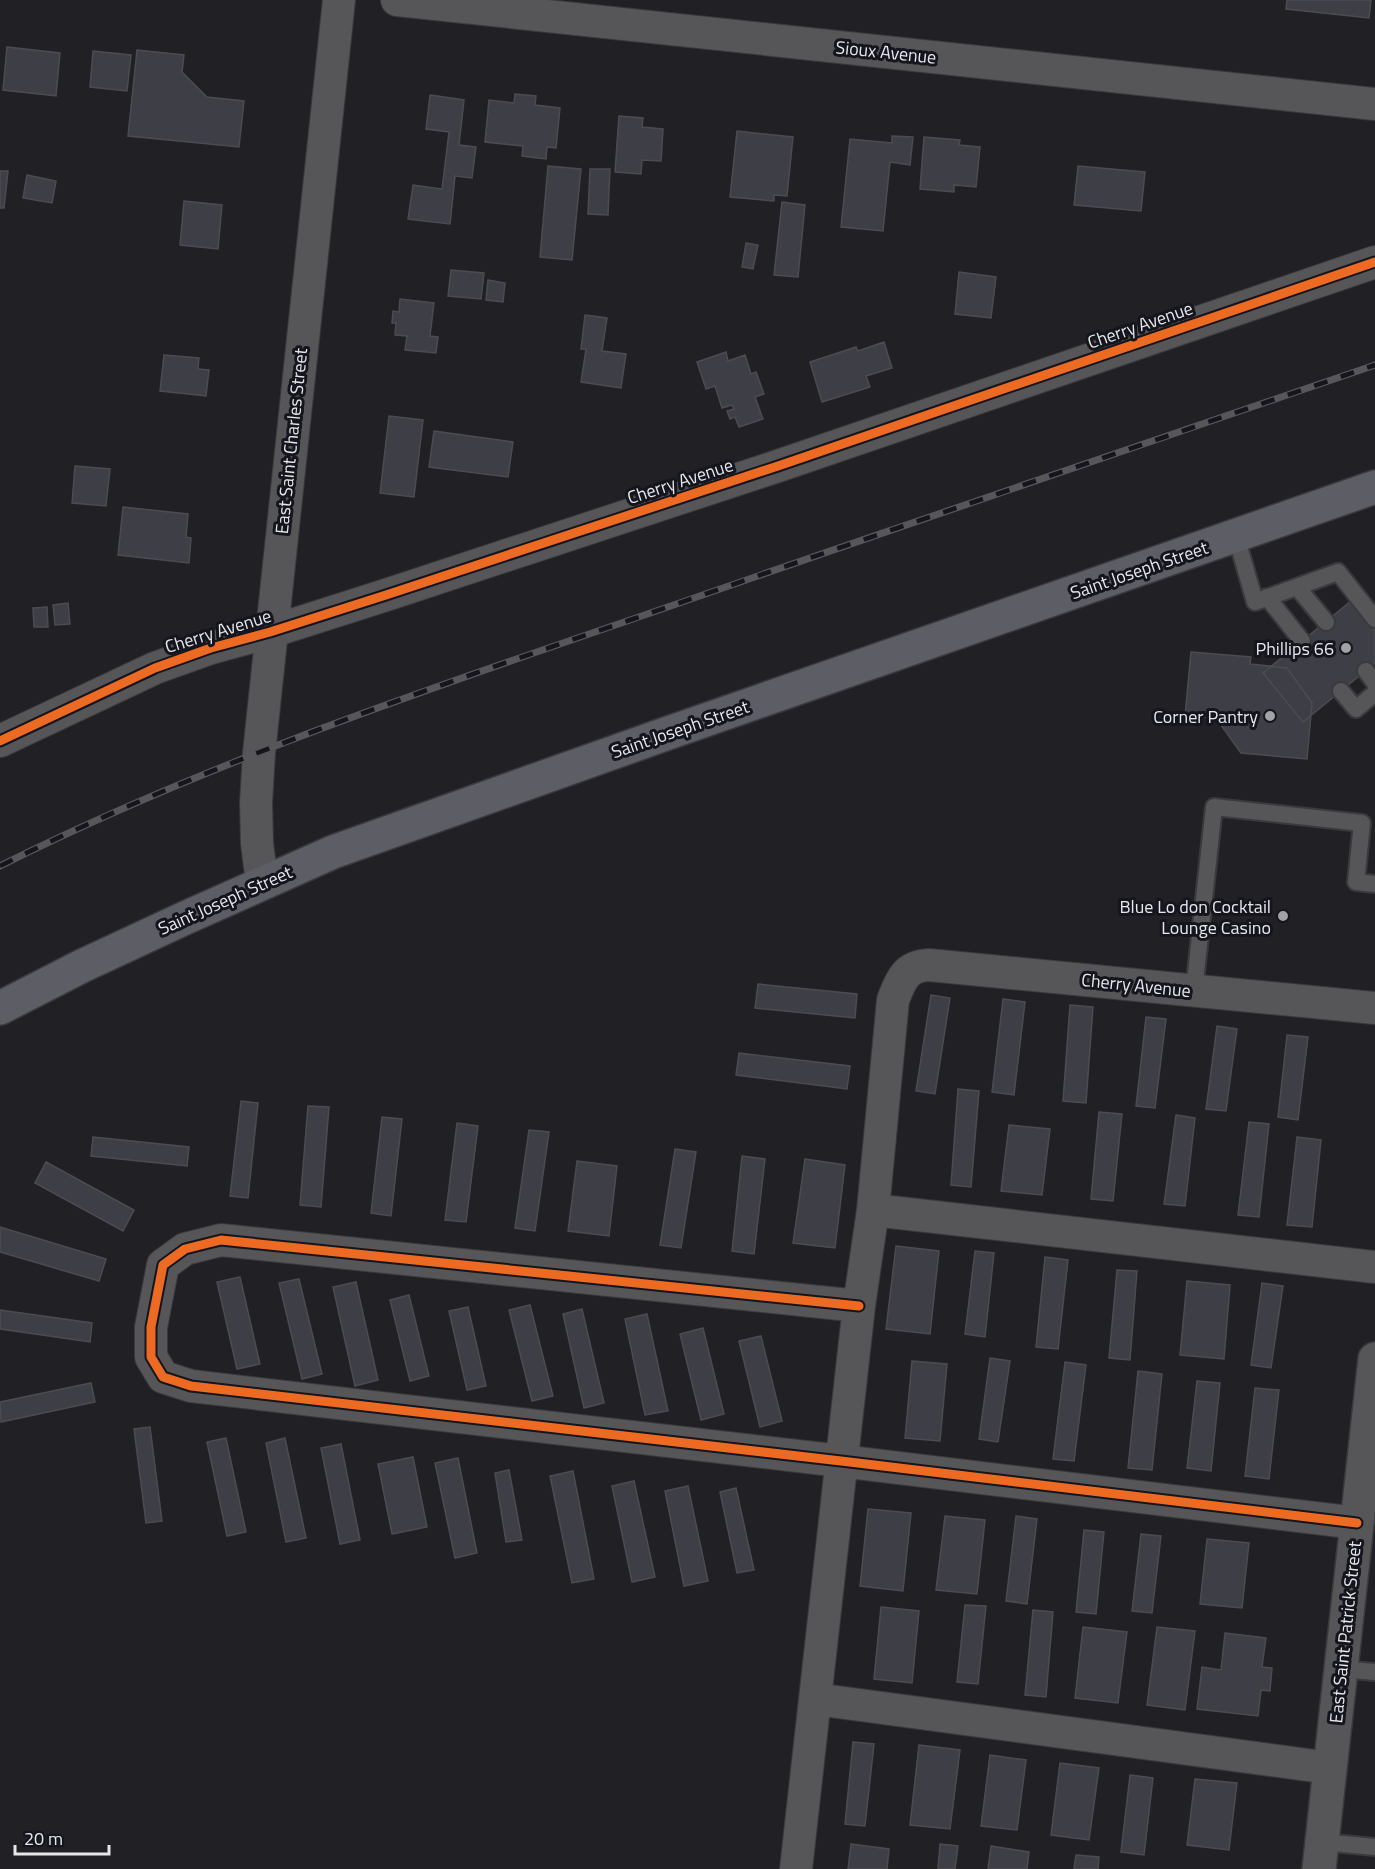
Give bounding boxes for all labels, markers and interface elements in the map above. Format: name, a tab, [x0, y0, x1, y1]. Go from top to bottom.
street label: Sioux Avenue	[834, 33, 938, 71]
street label: Cherry Avenue	[1084, 294, 1196, 356]
street label: East Saint Charles Street	[268, 346, 314, 535]
street label: Cherry Avenue	[624, 451, 736, 511]
street label: Saint Joseph Street	[1066, 534, 1212, 606]
street label: Cherry Avenue	[161, 602, 275, 660]
place label: Phillips 66	[1255, 635, 1334, 662]
marker: Phillips 66	[1339, 641, 1353, 655]
street label: Saint Joseph Street	[607, 693, 753, 765]
place label: Corner Pantry	[1153, 703, 1258, 730]
marker: Corner Pantry	[1263, 709, 1277, 723]
street label: Saint Joseph Street	[154, 858, 297, 942]
place label: Blue Lo don Cocktail Lounge Casino	[1119, 893, 1271, 941]
marker: Blue Lo don Cocktail Lounge Casino	[1276, 909, 1290, 923]
street label: Cherry Avenue	[1080, 966, 1192, 1004]
street label: East Saint Patrick Street	[1322, 1539, 1368, 1724]
scale bar	[15, 1818, 110, 1856]
text: 20 m	[24, 1825, 63, 1852]

